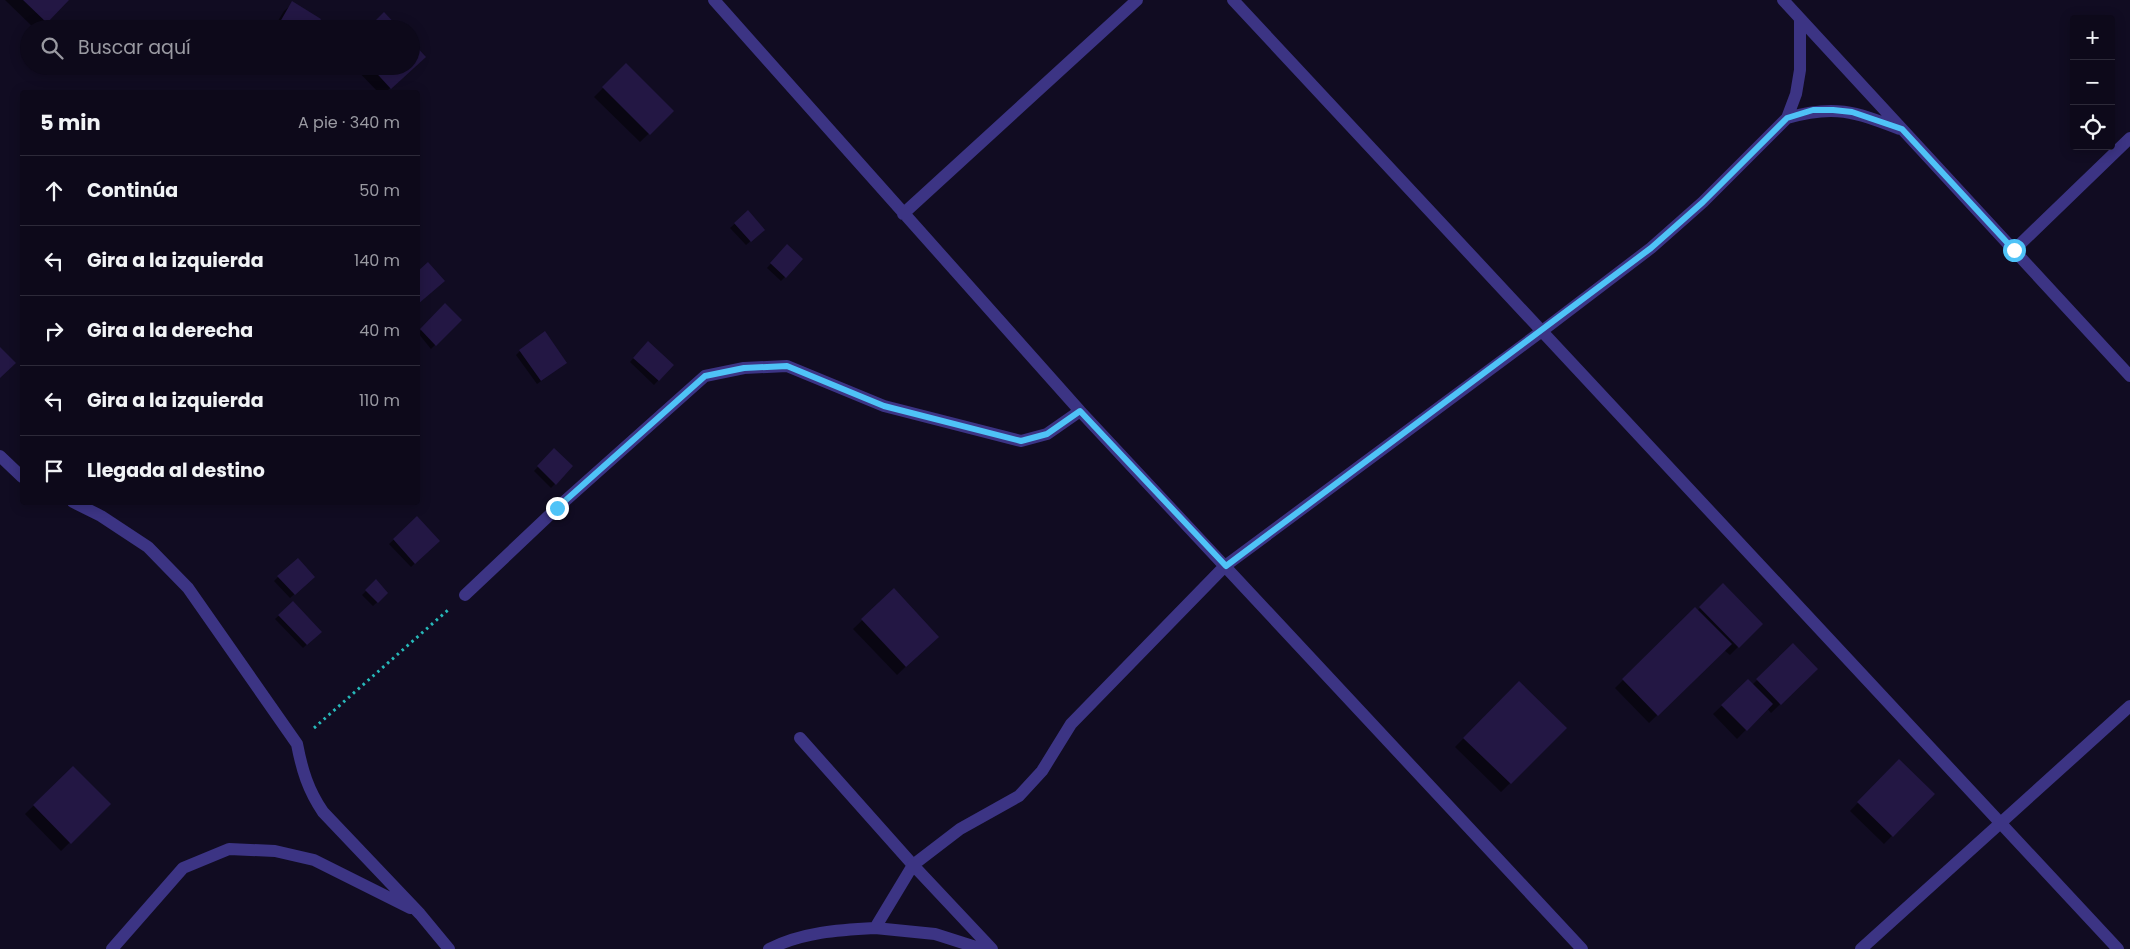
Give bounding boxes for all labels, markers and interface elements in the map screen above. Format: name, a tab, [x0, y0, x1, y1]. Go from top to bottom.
map controls	[2070, 15, 2115, 150]
button: +	[2070, 15, 2115, 60]
search box	[20, 20, 420, 75]
icon: search	[38, 34, 66, 62]
text: Buscar aquí	[78, 34, 191, 61]
button: −	[2070, 60, 2115, 105]
button: locate	[2070, 105, 2115, 150]
text: 5 min	[40, 108, 101, 137]
text: A pie · 340 m	[298, 111, 400, 134]
icon: ahead	[40, 177, 68, 205]
text: Continúa	[87, 177, 178, 204]
text: 50 m	[359, 179, 400, 202]
route start	[2003, 239, 2026, 262]
icon: left	[40, 247, 68, 275]
text: Gira a la izquierda	[87, 247, 264, 274]
text: 140 m	[354, 249, 400, 272]
icon: right	[40, 317, 68, 345]
text: Gira a la derecha	[87, 317, 253, 344]
text: 40 m	[359, 319, 400, 342]
icon: left	[40, 387, 68, 415]
text: Gira a la izquierda	[87, 387, 264, 414]
text: 110 m	[359, 389, 400, 412]
icon: arrive	[40, 457, 68, 485]
text: Llegada al destino	[87, 457, 265, 484]
route end	[546, 497, 569, 520]

